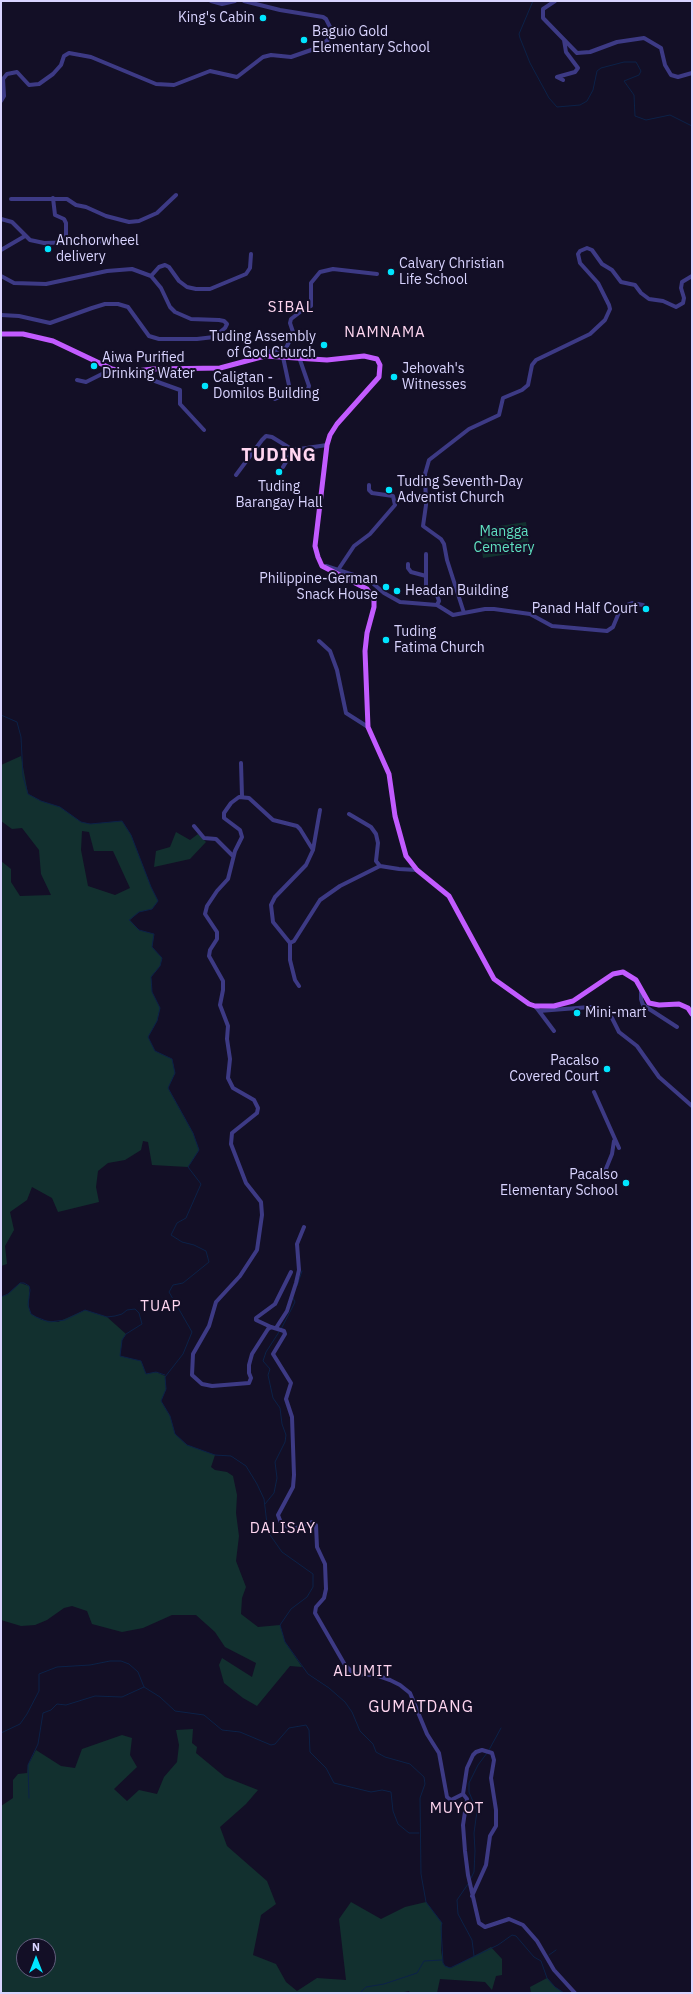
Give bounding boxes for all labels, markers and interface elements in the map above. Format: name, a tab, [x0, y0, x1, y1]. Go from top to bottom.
place label: King's Cabin	[178, 10, 255, 26]
marker: King's Cabin	[258, 13, 268, 23]
place label: Baguio Gold Elementary School	[312, 24, 430, 56]
marker: Baguio Gold Elementary School	[299, 35, 309, 45]
place label: Anchorwheel delivery	[56, 233, 139, 266]
marker: Anchorwheel delivery	[43, 244, 53, 254]
place label: Calvary Christian Life School	[399, 256, 504, 288]
marker: Calvary Christian Life School	[386, 267, 396, 277]
district label: SIBAL	[268, 299, 314, 317]
district label: NAMNAMA	[344, 324, 426, 342]
place label: Tuding Assembly of God Church	[209, 329, 316, 362]
marker: Tuding Assembly of God Church	[319, 340, 329, 350]
place label: Aiwa Purified Drinking Water	[102, 350, 195, 382]
marker: Aiwa Purified Drinking Water	[89, 361, 99, 371]
place label: Jehovah's Witnesses	[402, 361, 467, 394]
place label: Caligtan - Domilos Building	[213, 370, 319, 402]
marker: Jehovah's Witnesses	[389, 372, 399, 382]
marker: Caligtan - Domilos Building	[200, 381, 210, 391]
district label: TUDING	[241, 445, 317, 467]
marker: Tuding Barangay Hall	[274, 467, 284, 477]
place label: Tuding Seventh-Day Adventist Church	[397, 474, 523, 506]
place label: Tuding Barangay Hall	[235, 479, 323, 512]
marker: Tuding Seventh-Day Adventist Church	[384, 485, 394, 495]
park label: Mangga Cemetery	[473, 524, 535, 556]
place label: Philippine-German Snack House	[259, 571, 378, 604]
marker: Philippine-German Snack House	[381, 582, 391, 592]
place label: Headan Building	[405, 583, 508, 599]
marker: Headan Building	[392, 586, 402, 596]
place label: Panad Half Court	[532, 601, 638, 617]
marker: Panad Half Court	[641, 604, 651, 614]
place label: Tuding Fatima Church	[394, 624, 485, 656]
marker: Tuding Fatima Church	[381, 635, 391, 645]
place label: Mini-mart	[585, 1005, 647, 1021]
marker: Mini-mart	[572, 1008, 582, 1018]
place label: Pacalso Covered Court	[509, 1053, 599, 1086]
marker: Pacalso Covered Court	[602, 1064, 612, 1074]
place label: Pacalso Elementary School	[500, 1167, 618, 1200]
marker: Pacalso Elementary School	[621, 1178, 631, 1188]
district label: TUAP	[140, 1298, 182, 1316]
district label: DALISAY	[250, 1520, 316, 1538]
district label: ALUMIT	[333, 1663, 393, 1681]
district label: GUMATDANG	[368, 1697, 474, 1717]
district label: MUYOT	[430, 1800, 484, 1818]
north arrow	[16, 1938, 56, 1978]
text: N	[32, 1940, 40, 1954]

